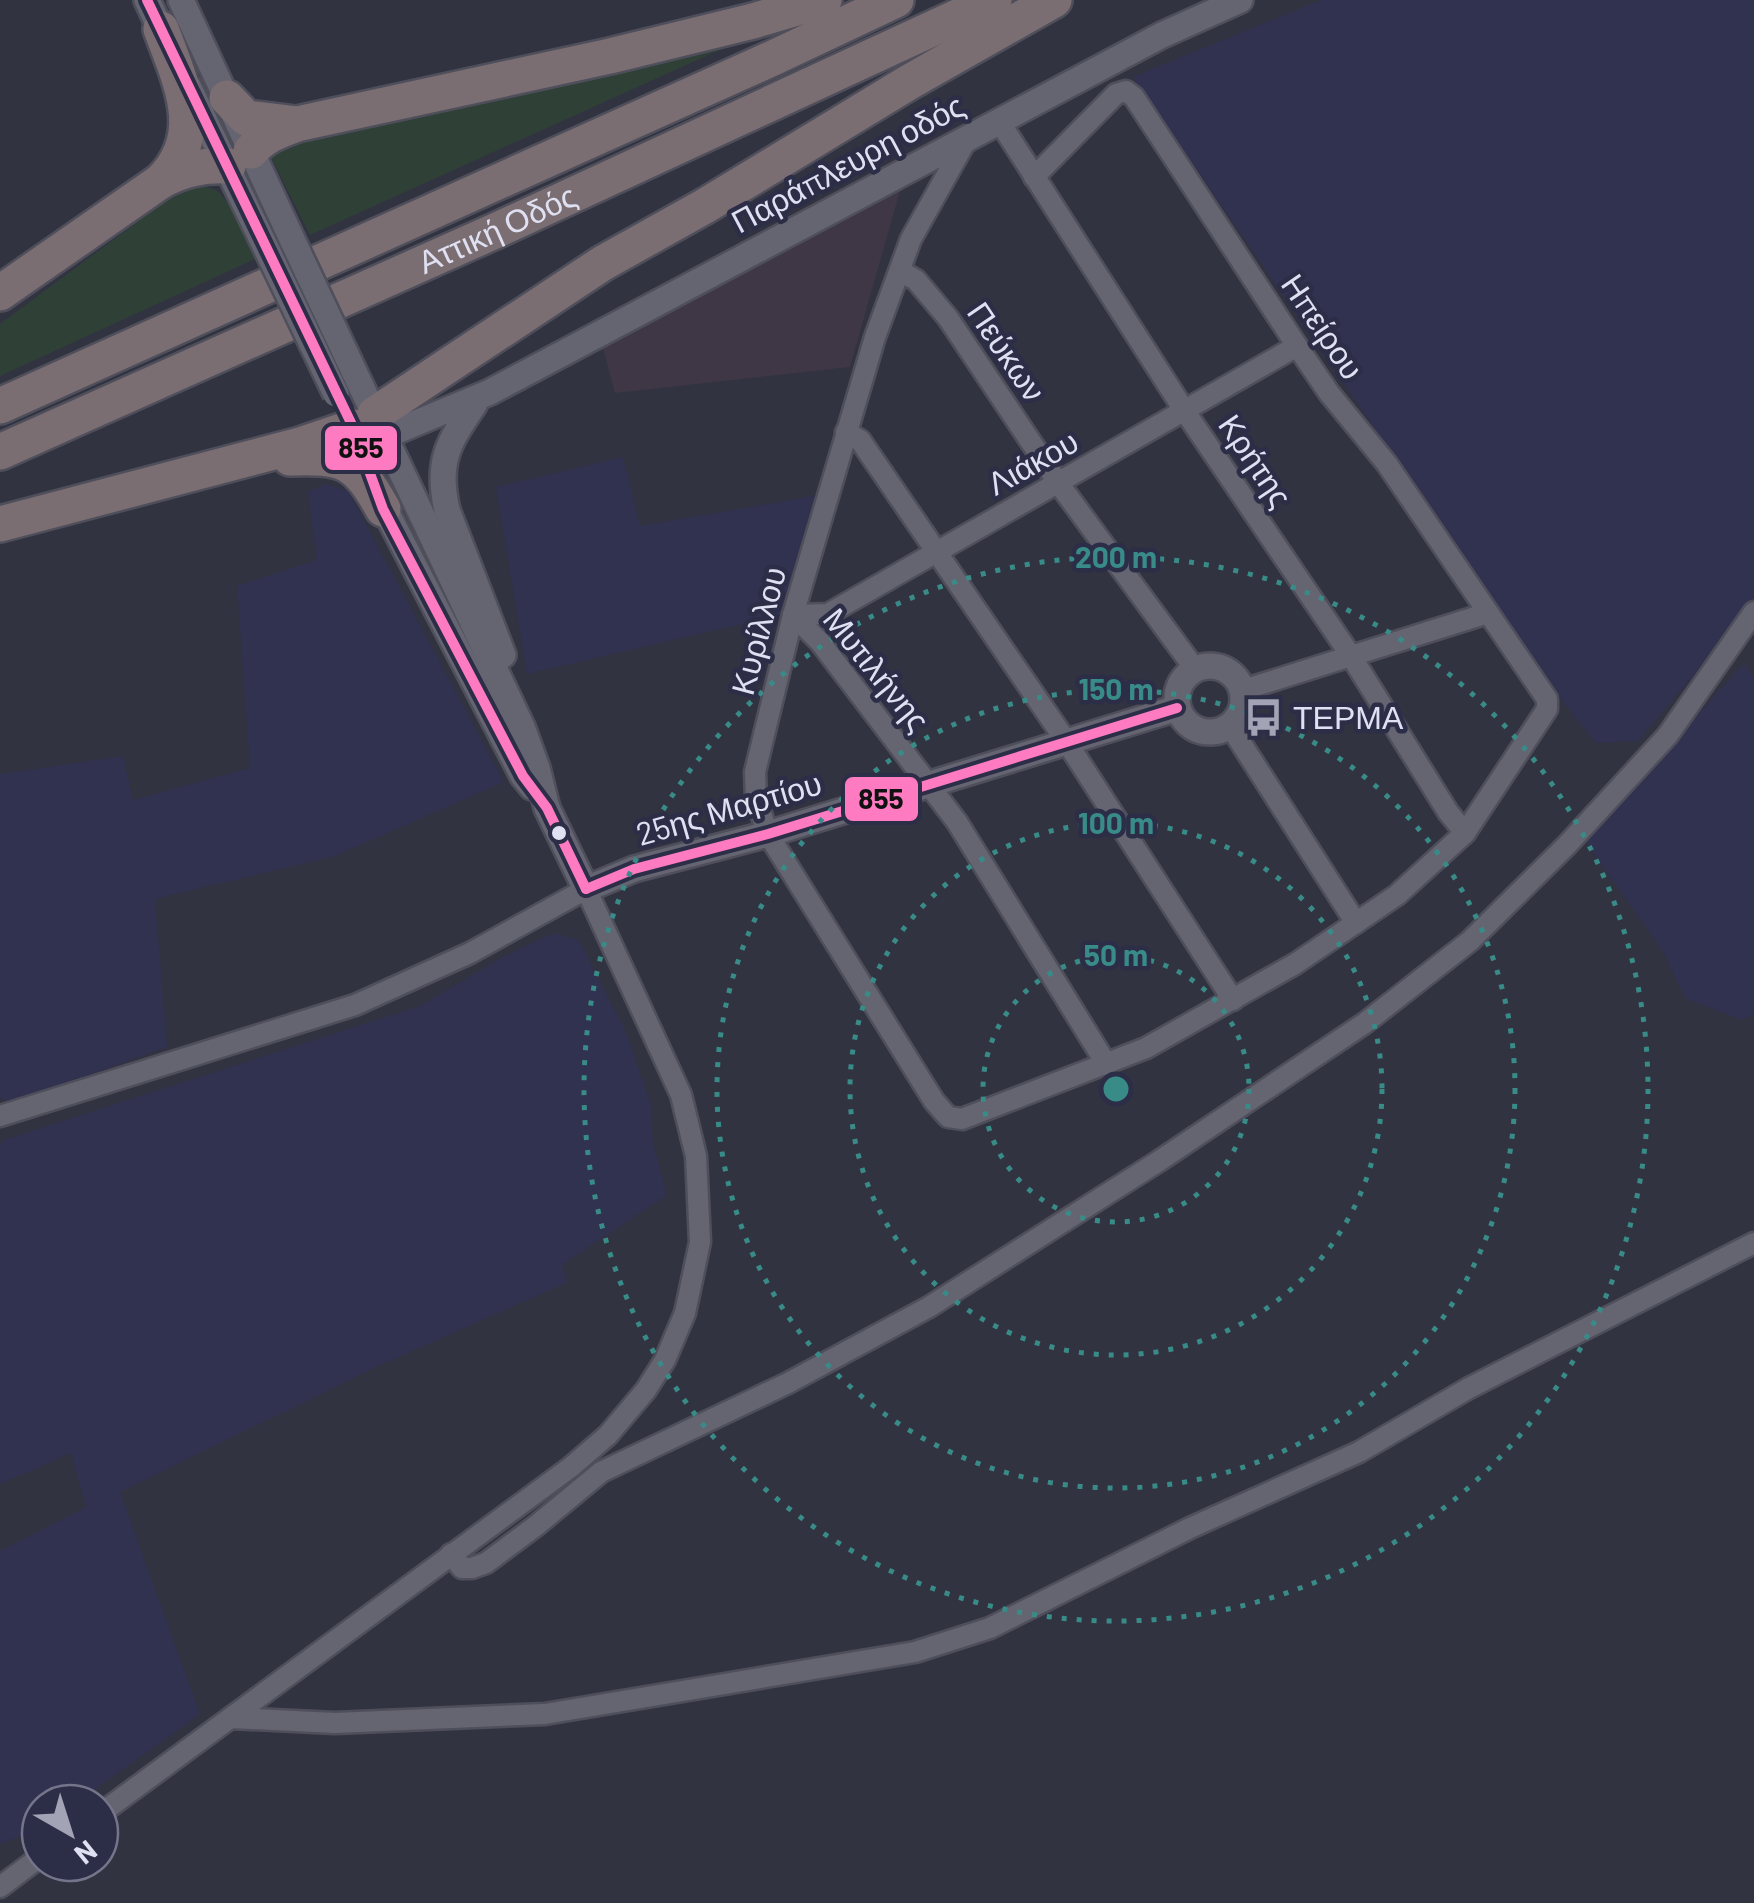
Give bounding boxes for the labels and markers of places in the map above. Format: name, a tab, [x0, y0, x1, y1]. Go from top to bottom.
bus stop icon: ΤΕΡΜΑ	[1242, 697, 1284, 739]
place label: ΤΕΡΜΑ	[1293, 697, 1404, 735]
unlabelled marker	[549, 823, 569, 843]
centre of rings	[1098, 1071, 1134, 1107]

